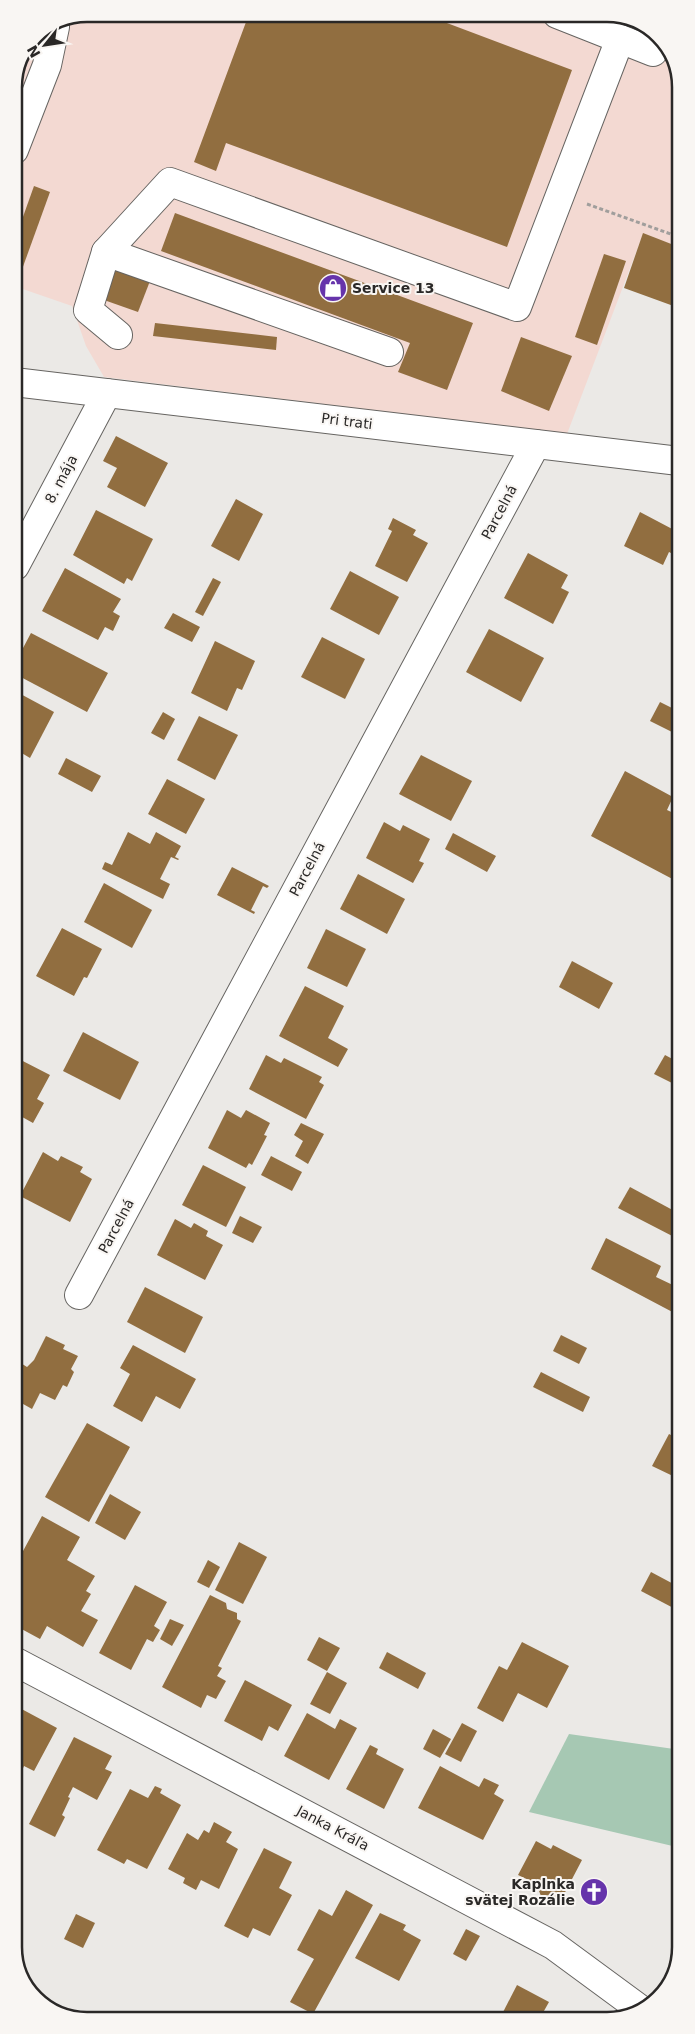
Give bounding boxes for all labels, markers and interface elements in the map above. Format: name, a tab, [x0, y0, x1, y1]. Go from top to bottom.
north arrow	[20, 20, 70, 70]
text: N	[24, 42, 44, 61]
shop icon: Service 13	[318, 273, 348, 303]
place label: Service 13	[352, 280, 435, 296]
street label: Pri trati	[320, 410, 374, 432]
street label: 8. mája	[42, 452, 80, 506]
street label: Parcelná	[478, 482, 520, 542]
street label: Parcelná	[286, 839, 328, 899]
street label: Parcelná	[95, 1196, 137, 1256]
street label: Janka Kráľa	[293, 1802, 372, 1854]
place label: Kaplnka svätej Rozálie	[465, 1876, 575, 1908]
church icon: Kaplnka svätej Rozálie	[579, 1877, 609, 1907]

